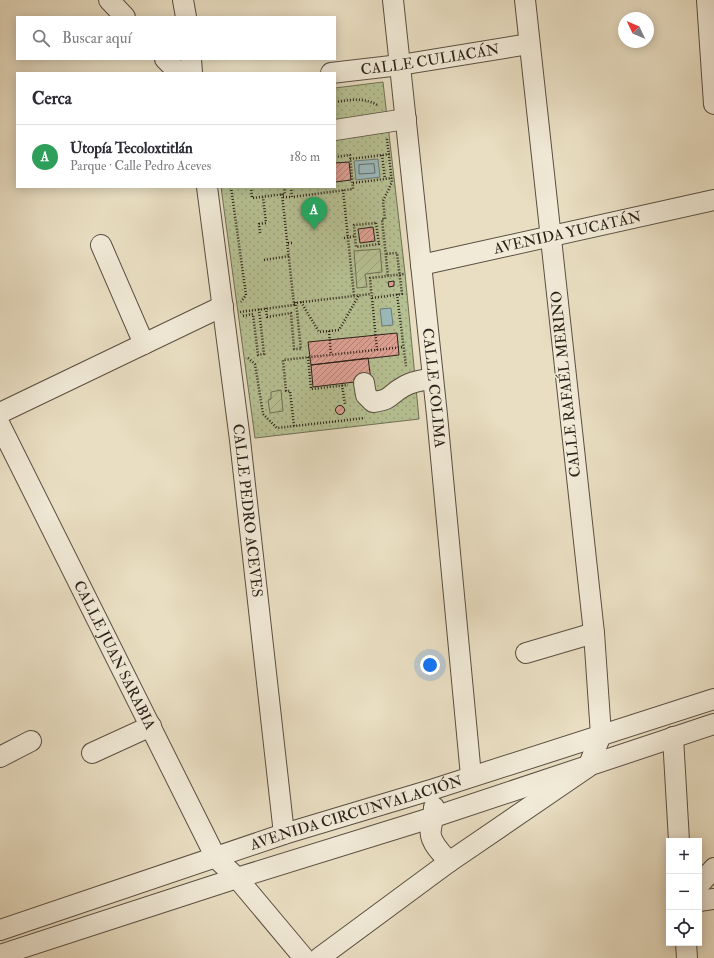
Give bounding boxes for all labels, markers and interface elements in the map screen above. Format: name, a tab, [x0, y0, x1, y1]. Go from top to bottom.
north arrow	[618, 12, 654, 48]
search box	[16, 16, 336, 60]
icon: search	[30, 27, 52, 49]
text: Buscar aquí	[62, 29, 131, 48]
street label: CALLE CULIACÁN	[360, 39, 501, 79]
text: Cerca	[32, 88, 72, 109]
text: Utopía Tecoloxtitlán	[70, 139, 193, 158]
text: A	[41, 149, 49, 165]
text: 180 m	[290, 149, 320, 165]
text: Parque · Calle Pedro Aceves	[70, 158, 211, 174]
pin: A	[301, 197, 327, 230]
street label: AVENIDA YUCATÁN	[491, 207, 644, 258]
street label: CALLE RAFAÉL MERINO	[545, 290, 585, 478]
street label: CALLE COLIMA	[418, 327, 450, 449]
street label: CALLE PEDRO ACEVES	[228, 423, 267, 598]
street label: CALLE JUAN SARABIA	[70, 577, 160, 733]
your location	[420, 655, 440, 675]
street label: AVENIDA CIRCUNVALACIÓN	[247, 771, 465, 855]
map controls	[666, 838, 702, 946]
button: +	[666, 838, 702, 874]
button: −	[666, 874, 702, 910]
button: locate	[666, 910, 702, 946]

